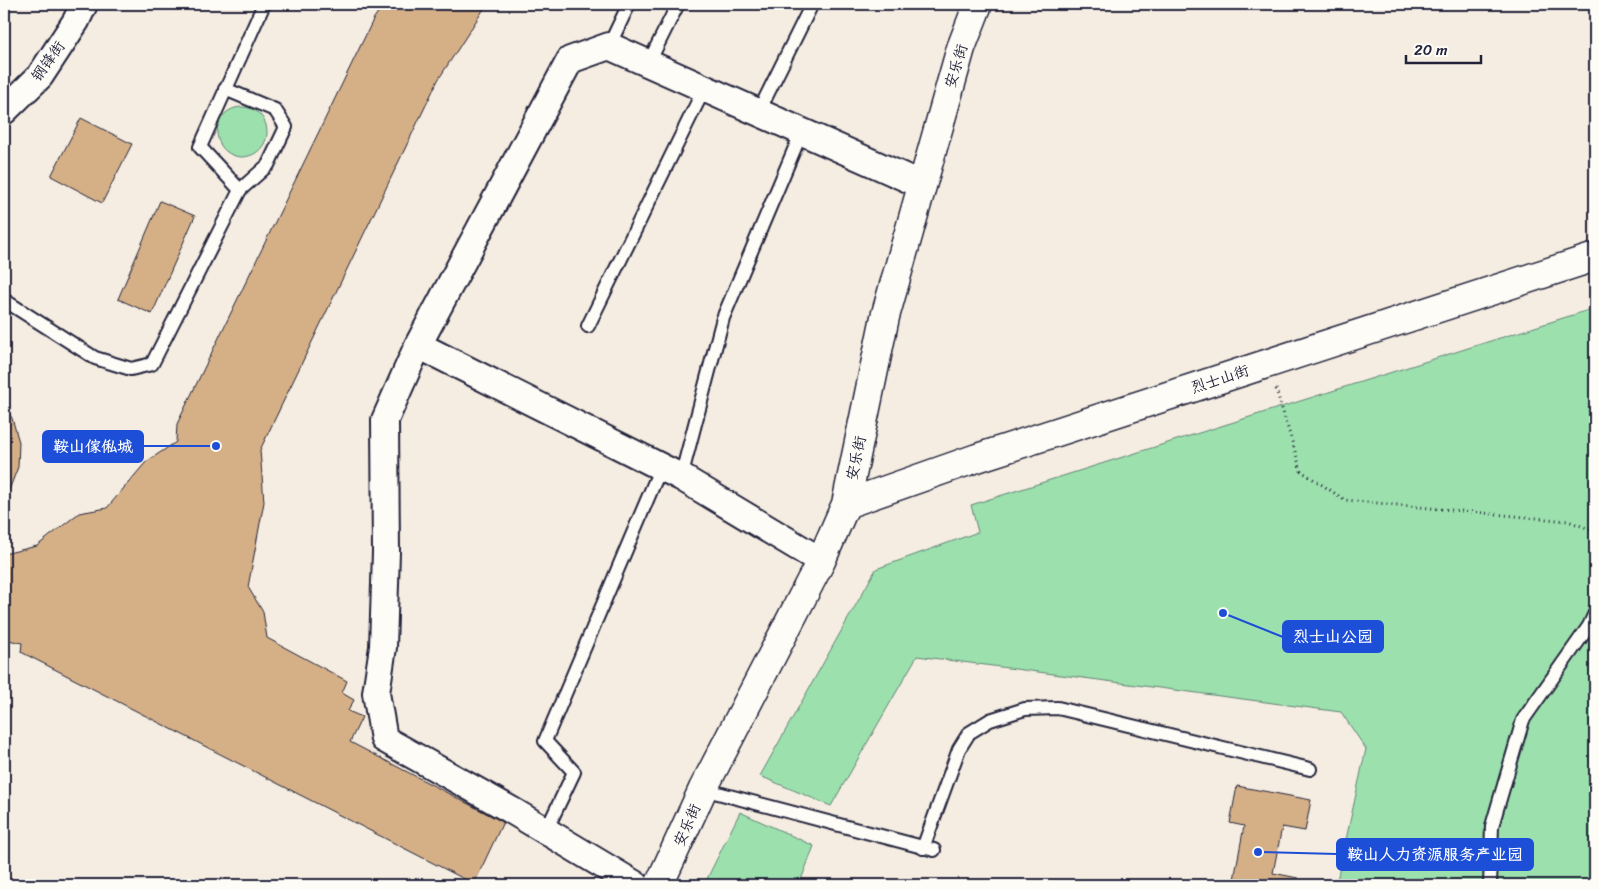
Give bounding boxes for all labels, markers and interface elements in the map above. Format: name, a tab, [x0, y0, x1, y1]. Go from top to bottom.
scale bar	[1406, 32, 1482, 64]
street label: 钢锋街	[24, 35, 72, 87]
text: 20 m	[1414, 37, 1448, 63]
street label: 安乐街	[937, 41, 975, 91]
street label: 烈士山街	[1187, 357, 1253, 401]
callout: 鞍山傢俬城	[43, 431, 143, 462]
text: 鞍山傢俬城	[53, 432, 133, 461]
street label: 安乐街	[839, 433, 873, 483]
callout: 烈士山公园	[1283, 621, 1383, 652]
text: 烈士山公园	[1293, 622, 1373, 651]
street label: 安乐街	[666, 799, 708, 851]
callout: 鞍山人力资源服务产业园	[1337, 839, 1533, 870]
text: 鞍山人力资源服务产业园	[1347, 840, 1523, 869]

